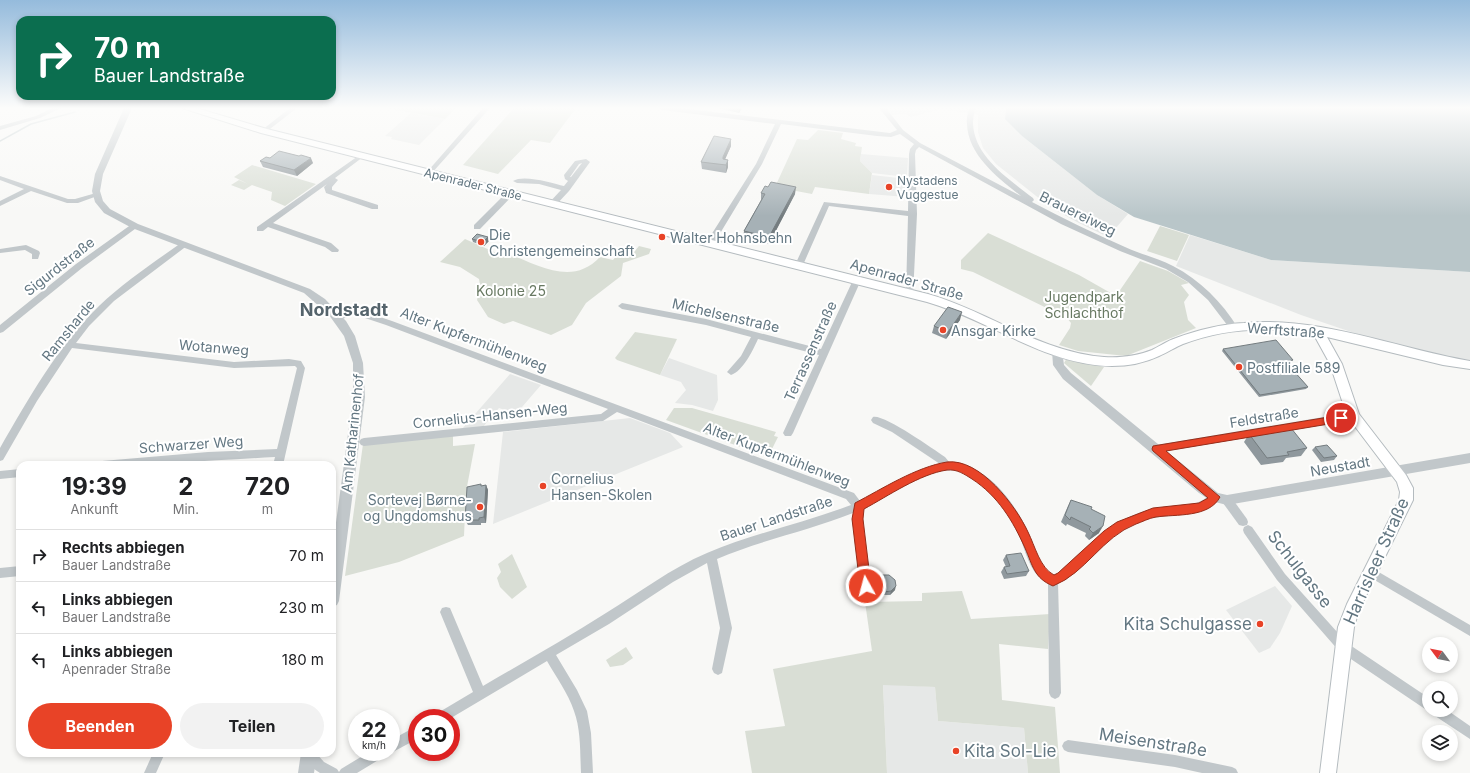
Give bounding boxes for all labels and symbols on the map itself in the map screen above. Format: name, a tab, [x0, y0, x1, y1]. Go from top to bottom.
street label: Apenrader Straße	[422, 165, 524, 203]
place label: Nystadens Vuggestue	[897, 173, 958, 202]
marker: Nystadens Vuggestue	[884, 182, 894, 192]
street label: Brauereiweg	[1037, 187, 1119, 239]
place label: Die Christengemeinschaft	[489, 226, 635, 259]
place label: Walter Hohnsbehn	[670, 229, 792, 246]
marker: Walter Hohnsbehn	[657, 232, 667, 242]
street label: Sigurdstraße	[20, 233, 98, 299]
marker: Die Christengemeinschaft	[476, 237, 486, 247]
street label: Apenrader Straße	[848, 255, 966, 303]
park label: Kolonie 25	[476, 282, 546, 299]
park label: Jugendpark Schlachthof	[1044, 288, 1124, 321]
street label: Michelsenstraße	[671, 294, 781, 336]
street label: Ramsharde	[38, 296, 98, 364]
street label: Terrassenstraße	[780, 298, 840, 404]
district label: Nordstadt	[300, 299, 389, 320]
street label: Alter Kupfermühlenweg	[398, 303, 550, 375]
street label: Werftstraße	[1247, 319, 1325, 341]
place label: Ansgar Kirke	[951, 322, 1036, 339]
marker: Ansgar Kirke	[938, 325, 948, 335]
street label: Wotanweg	[178, 335, 250, 359]
place label: Postfiliale 589	[1247, 359, 1340, 376]
marker: Postfiliale 589	[1234, 362, 1244, 372]
street label: Am Katharinenhof	[337, 373, 367, 493]
street label: Cornelius-Hansen-Weg	[412, 398, 568, 432]
pin	[1324, 401, 1358, 435]
street label: Feldstraße	[1228, 403, 1300, 431]
street label: Alter Kupfermühlenweg	[701, 418, 853, 490]
street label: Schwarzer Weg	[138, 432, 244, 456]
street label: Neustadt	[1309, 452, 1372, 480]
place label: Cornelius Hansen-Skolen	[551, 470, 652, 503]
marker: Cornelius Hansen-Skolen	[538, 481, 548, 491]
place label: Sortevej Børne- og Ungdomshus	[363, 491, 472, 524]
street label: Bauer Landstraße	[718, 492, 834, 544]
street label: Harrisleer Straße	[1339, 494, 1413, 627]
marker: Sortevej Børne- og Ungdomshus	[475, 502, 485, 512]
street label: Schulgasse	[1264, 526, 1336, 612]
position arrow	[845, 565, 887, 607]
place label: Kita Schulgasse	[1124, 614, 1252, 634]
marker: Kita Schulgasse	[1255, 619, 1265, 629]
north arrow	[1422, 637, 1458, 673]
speed limit sign: 30	[408, 709, 460, 761]
street label: Meisenstraße	[1098, 724, 1209, 760]
place label: Kita Sol-Lie	[964, 741, 1057, 761]
marker: Kita Sol-Lie	[951, 746, 961, 756]

